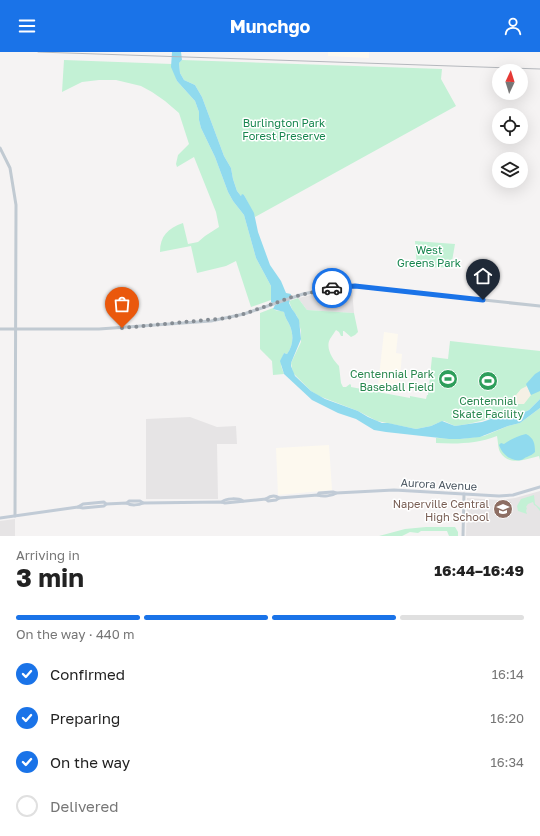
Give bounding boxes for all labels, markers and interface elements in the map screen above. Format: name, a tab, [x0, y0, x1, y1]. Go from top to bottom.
icon: menu	[16, 15, 38, 37]
text: Munchgo	[230, 15, 310, 37]
icon: person	[502, 15, 524, 37]
north arrow	[492, 64, 528, 100]
map controls	[492, 64, 528, 188]
button: locate	[492, 108, 528, 144]
park label: Burlington Park Forest Preserve	[242, 116, 326, 142]
button: layers	[492, 152, 528, 188]
park label: West Greens Park	[397, 243, 461, 269]
pin	[466, 259, 500, 300]
icon: home	[472, 265, 494, 287]
courier	[312, 268, 352, 308]
icon: car	[321, 277, 343, 299]
pin	[105, 287, 139, 328]
icon: bag	[111, 293, 133, 315]
place label: Centennial Park Baseball Field	[350, 367, 434, 393]
sports icon: Centennial Park Baseball Field	[437, 368, 459, 390]
sports icon: Centennial Skate Facility	[477, 370, 499, 392]
place label: Centennial Skate Facility	[452, 394, 524, 420]
street label: Aurora Avenue	[400, 476, 478, 492]
place label: Naperville Central High School	[393, 497, 489, 523]
school or university icon: Naperville Central High School	[492, 498, 514, 520]
text: Arriving in	[16, 547, 80, 563]
text: 16:44–16:49	[434, 561, 524, 579]
text: 3 min	[16, 562, 84, 593]
text: On the way · 440 m	[16, 626, 135, 642]
icon: check	[16, 663, 38, 685]
text: Confirmed	[50, 665, 125, 683]
text: 16:14	[492, 666, 524, 682]
icon: check	[16, 707, 38, 729]
text: Preparing	[50, 709, 120, 727]
text: 16:20	[490, 710, 524, 726]
icon: check	[16, 751, 38, 773]
text: On the way	[50, 753, 130, 771]
text: 16:34	[490, 754, 524, 770]
text: Delivered	[50, 797, 118, 815]

